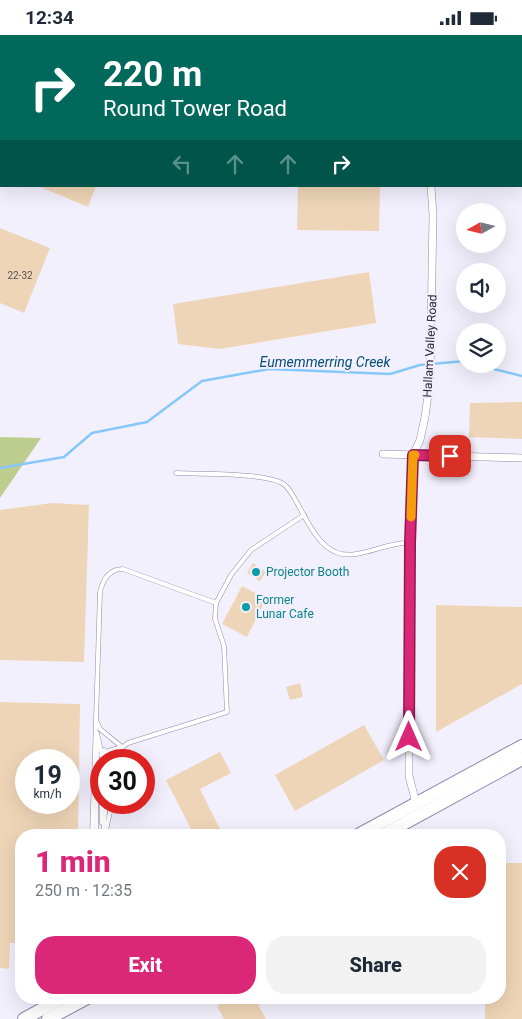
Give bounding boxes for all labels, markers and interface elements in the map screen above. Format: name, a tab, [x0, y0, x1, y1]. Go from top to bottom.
text: 12:34	[25, 6, 74, 29]
text: 220 m	[103, 54, 202, 95]
icon: right	[20, 55, 85, 120]
text: Round Tower Road	[103, 96, 287, 121]
icon: left	[168, 150, 196, 178]
icon: ahead	[221, 150, 249, 178]
icon: ahead	[274, 150, 302, 178]
icon: right	[327, 150, 355, 178]
north arrow	[456, 203, 506, 253]
map controls	[456, 203, 506, 373]
button: sound	[456, 263, 506, 313]
house number: 22-32	[7, 270, 33, 281]
street label: Hallam Valley Road	[420, 294, 440, 398]
button: layers	[456, 323, 506, 373]
water label: Eumemmerring Creek	[260, 354, 392, 370]
pin	[429, 435, 471, 477]
icon: arrive	[436, 442, 464, 470]
place label: Projector Booth	[266, 565, 349, 579]
marker: Projector Booth	[250, 566, 262, 578]
place label: Former Lunar Cafe	[256, 593, 314, 621]
marker: Former Lunar Cafe	[240, 601, 252, 613]
position arrow	[382, 710, 434, 762]
speed limit sign: 30	[90, 749, 155, 814]
text: 19	[33, 761, 62, 790]
text: km/h	[33, 787, 62, 801]
text: 1 min	[35, 844, 111, 879]
button: close	[434, 846, 486, 898]
text: 250 m · 12:35	[35, 881, 132, 900]
button: Exit	[35, 936, 256, 994]
button: Share	[266, 936, 486, 994]

